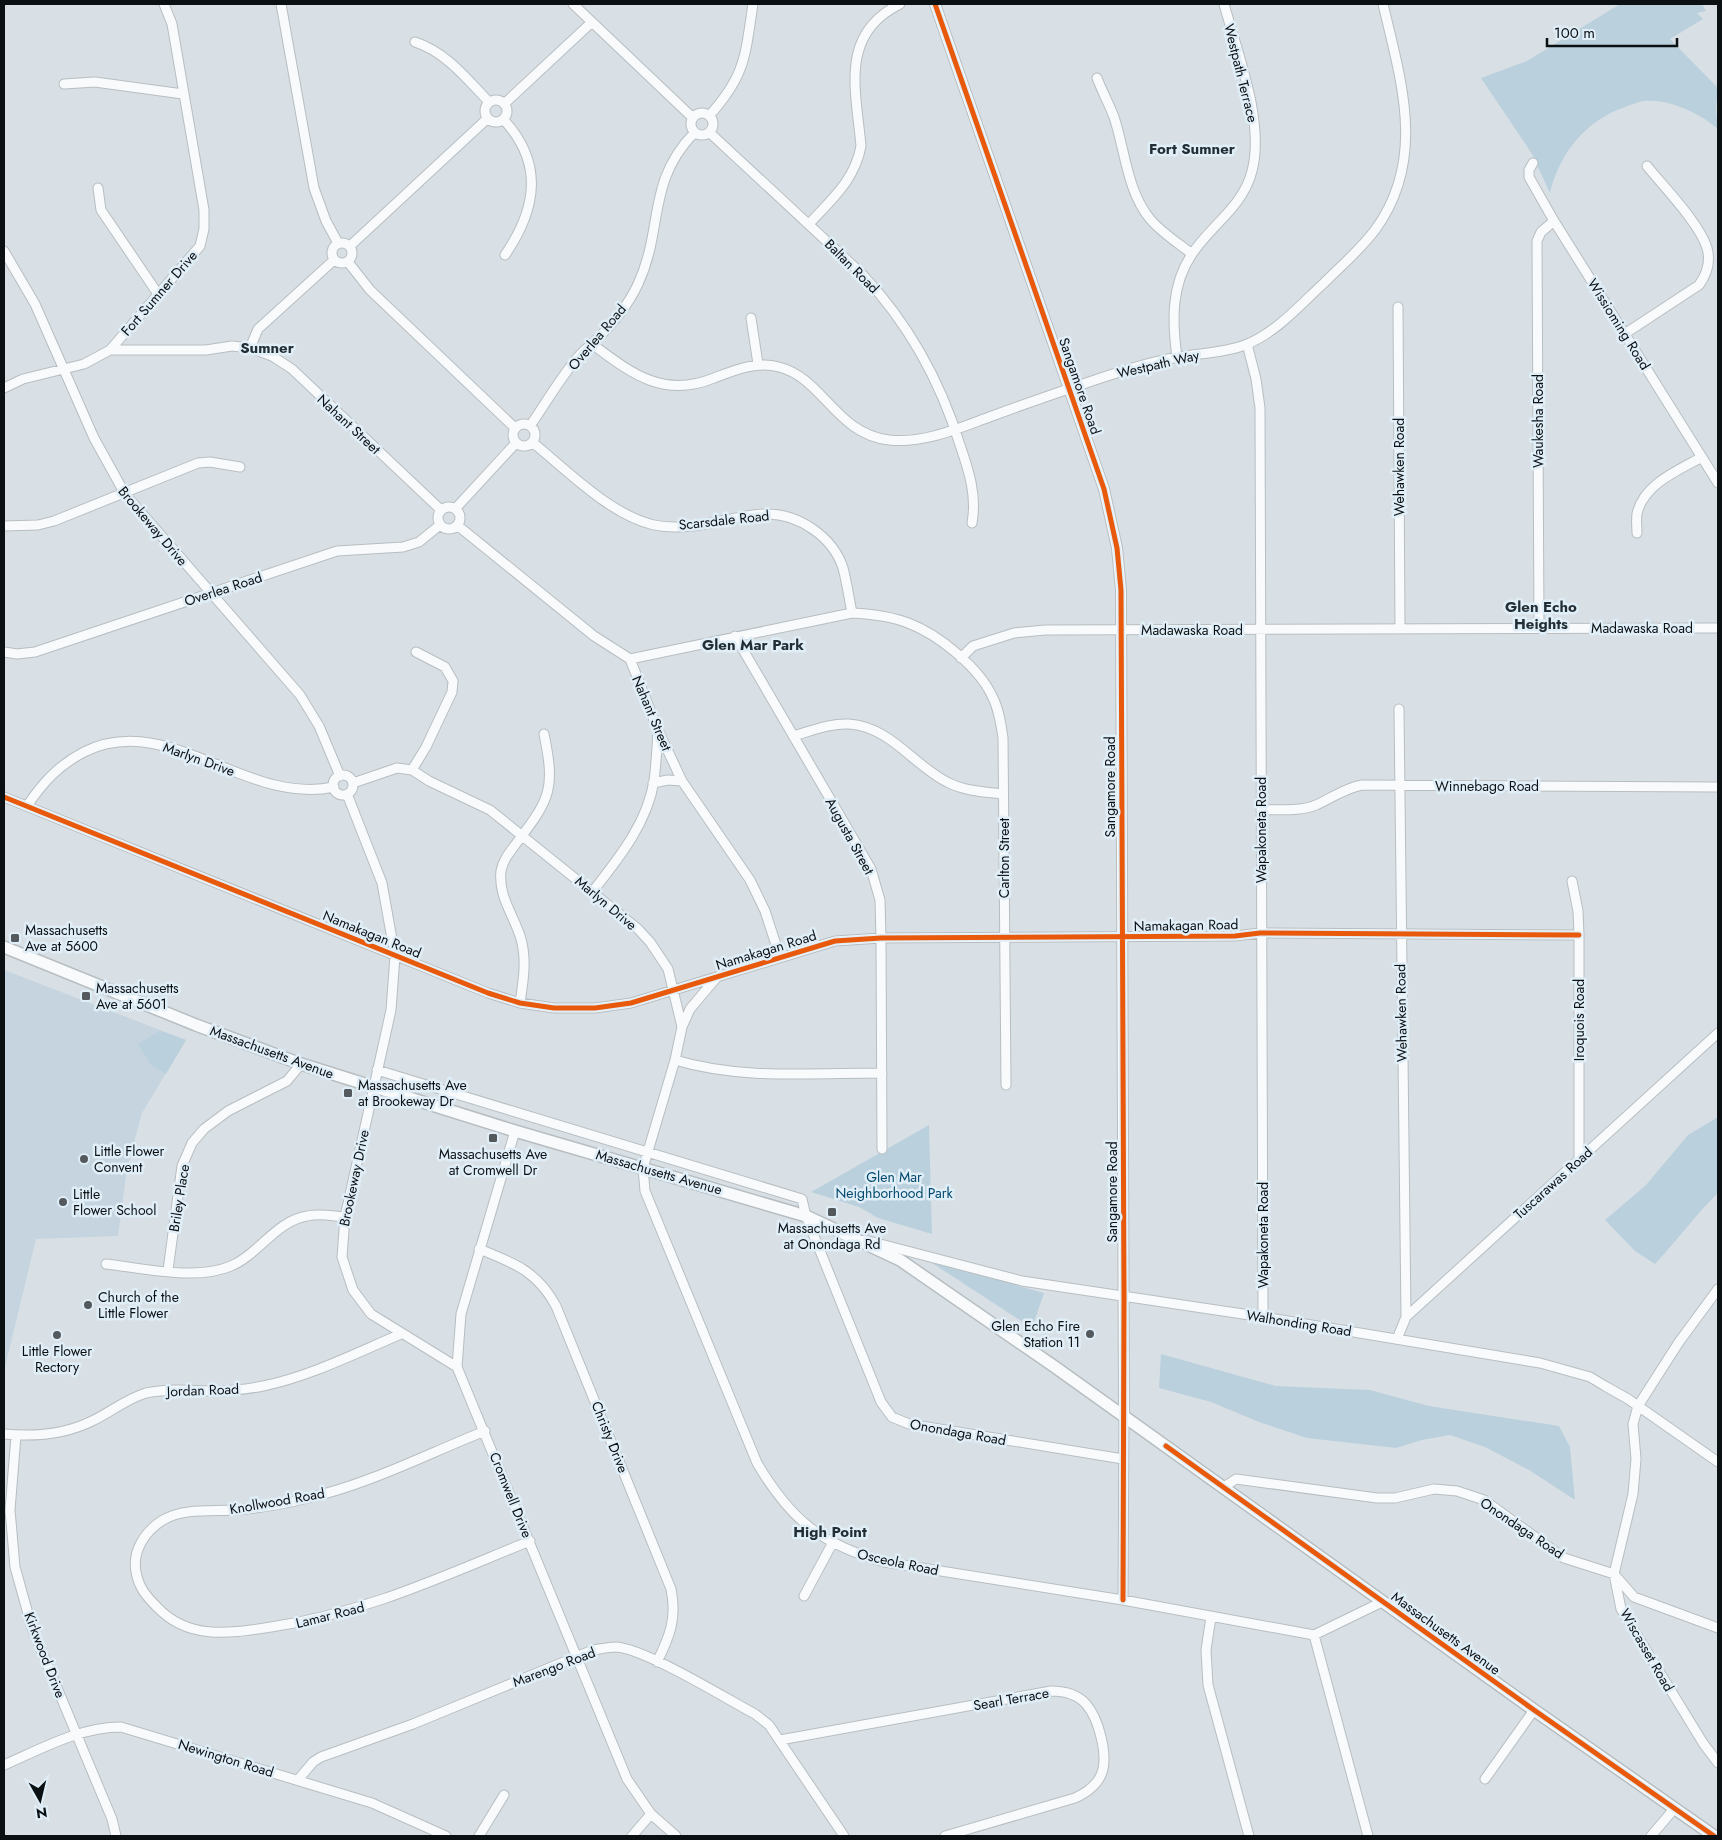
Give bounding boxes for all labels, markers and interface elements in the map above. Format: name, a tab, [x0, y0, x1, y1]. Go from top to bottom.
scale bar	[1547, 15, 1677, 47]
street label: Westpath Terrace	[1219, 22, 1263, 124]
text: 100 m	[1554, 22, 1595, 44]
district label: Fort Sumner	[1149, 138, 1236, 160]
street label: Baltan Road	[820, 234, 884, 298]
street label: Fort Sumner Drive	[116, 246, 202, 340]
street label: Wissioming Road	[1583, 274, 1655, 374]
street label: Overlea Road	[563, 300, 631, 374]
street label: Sangamore Road	[1054, 335, 1106, 437]
district label: Sumner	[240, 337, 295, 359]
street label: Westpath Way	[1115, 345, 1202, 383]
street label: Waukesha Road	[1528, 374, 1548, 468]
street label: Nahant Street	[313, 389, 386, 459]
street label: Wehawken Road	[1389, 418, 1409, 516]
street label: Brookeway Drive	[114, 482, 192, 570]
street label: Scarsdale Road	[678, 505, 770, 535]
street label: Overlea Road	[181, 567, 265, 611]
district label: Glen Echo Heights	[1505, 596, 1577, 635]
street label: Madawaska Road	[1591, 618, 1693, 638]
street label: Madawaska Road	[1141, 620, 1243, 640]
district label: Glen Mar Park	[702, 634, 804, 656]
street label: Nahant Street	[627, 672, 677, 754]
street label: Sangamore Road	[1100, 736, 1120, 838]
street label: Marlyn Drive	[160, 737, 238, 781]
street label: Winnebago Road	[1435, 776, 1539, 796]
street label: Wapakoneta Road	[1251, 777, 1271, 883]
street label: Augusta Street	[821, 794, 880, 879]
street label: Carlton Street	[994, 817, 1014, 898]
street label: Marlyn Drive	[571, 871, 641, 935]
street label: Namakagan Road	[320, 905, 424, 963]
street label: Namakagan Road	[1134, 914, 1238, 936]
place label: Massachusetts Ave at 5600	[25, 920, 108, 956]
street label: Namakagan Road	[713, 925, 819, 975]
marker: Massachusetts Ave at 5600	[9, 932, 21, 944]
street label: Wehawken Road	[1390, 964, 1412, 1062]
place label: Massachusetts Ave at 5601	[96, 978, 179, 1014]
street label: Iroquois Road	[1569, 979, 1589, 1061]
marker: Massachusetts Ave at 5601	[80, 990, 92, 1002]
street label: Massachusetts Avenue	[207, 1020, 337, 1084]
place label: Massachusetts Ave at Brookeway Dr	[358, 1075, 467, 1111]
marker: Massachusetts Ave at Brookeway Dr	[342, 1087, 354, 1099]
street label: Brookeway Drive	[334, 1128, 374, 1228]
marker: Massachusetts Ave at Cromwell Dr	[487, 1132, 499, 1144]
place label: Little Flower Convent	[94, 1141, 164, 1177]
street label: Sangamore Road	[1102, 1141, 1122, 1243]
street label: Tuscarawas Road	[1509, 1142, 1597, 1224]
place label: Massachusetts Ave at Cromwell Dr	[439, 1144, 547, 1180]
street label: Massachusetts Avenue	[594, 1144, 724, 1200]
marker: Little Flower Convent	[78, 1153, 90, 1165]
street label: Briley Place	[164, 1163, 194, 1233]
park label: Glen Mar Neighborhood Park	[835, 1167, 953, 1203]
street label: Wapakoneta Road	[1253, 1182, 1273, 1288]
place label: Little Flower School	[73, 1184, 156, 1220]
marker: Little Flower School	[57, 1196, 69, 1208]
marker: Massachusetts Ave at Onondaga Rd	[826, 1206, 838, 1218]
place label: Massachusetts Ave at Onondaga Rd	[778, 1218, 886, 1254]
place label: Church of the Little Flower	[98, 1287, 179, 1323]
marker: Church of the Little Flower	[82, 1299, 94, 1311]
street label: Walhonding Road	[1245, 1305, 1353, 1341]
place label: Glen Echo Fire Station 11	[991, 1316, 1080, 1352]
marker: Glen Echo Fire Station 11	[1084, 1328, 1096, 1340]
marker: Little Flower Rectory	[51, 1329, 63, 1341]
place label: Little Flower Rectory	[22, 1341, 92, 1377]
street label: Jordan Road	[165, 1379, 239, 1401]
street label: Christy Drive	[587, 1398, 633, 1476]
street label: Onondaga Road	[908, 1414, 1008, 1450]
street label: Cromwell Drive	[485, 1449, 537, 1541]
street label: Knollwood Road	[228, 1483, 326, 1519]
street label: Onondaga Road	[1476, 1493, 1568, 1563]
district label: High Point	[793, 1521, 867, 1543]
street label: Osceola Road	[856, 1544, 940, 1580]
street label: Massachusetts Avenue	[1387, 1587, 1505, 1679]
street label: Lamar Road	[294, 1597, 366, 1633]
street label: Wiscasset Road	[1615, 1605, 1679, 1695]
street label: Kirkwood Drive	[19, 1609, 71, 1701]
street label: Marengo Road	[510, 1642, 598, 1692]
street label: Searl Terrace	[972, 1683, 1050, 1715]
street label: Newington Road	[176, 1734, 276, 1782]
north arrow	[15, 1775, 65, 1825]
text: N	[35, 1802, 49, 1824]

